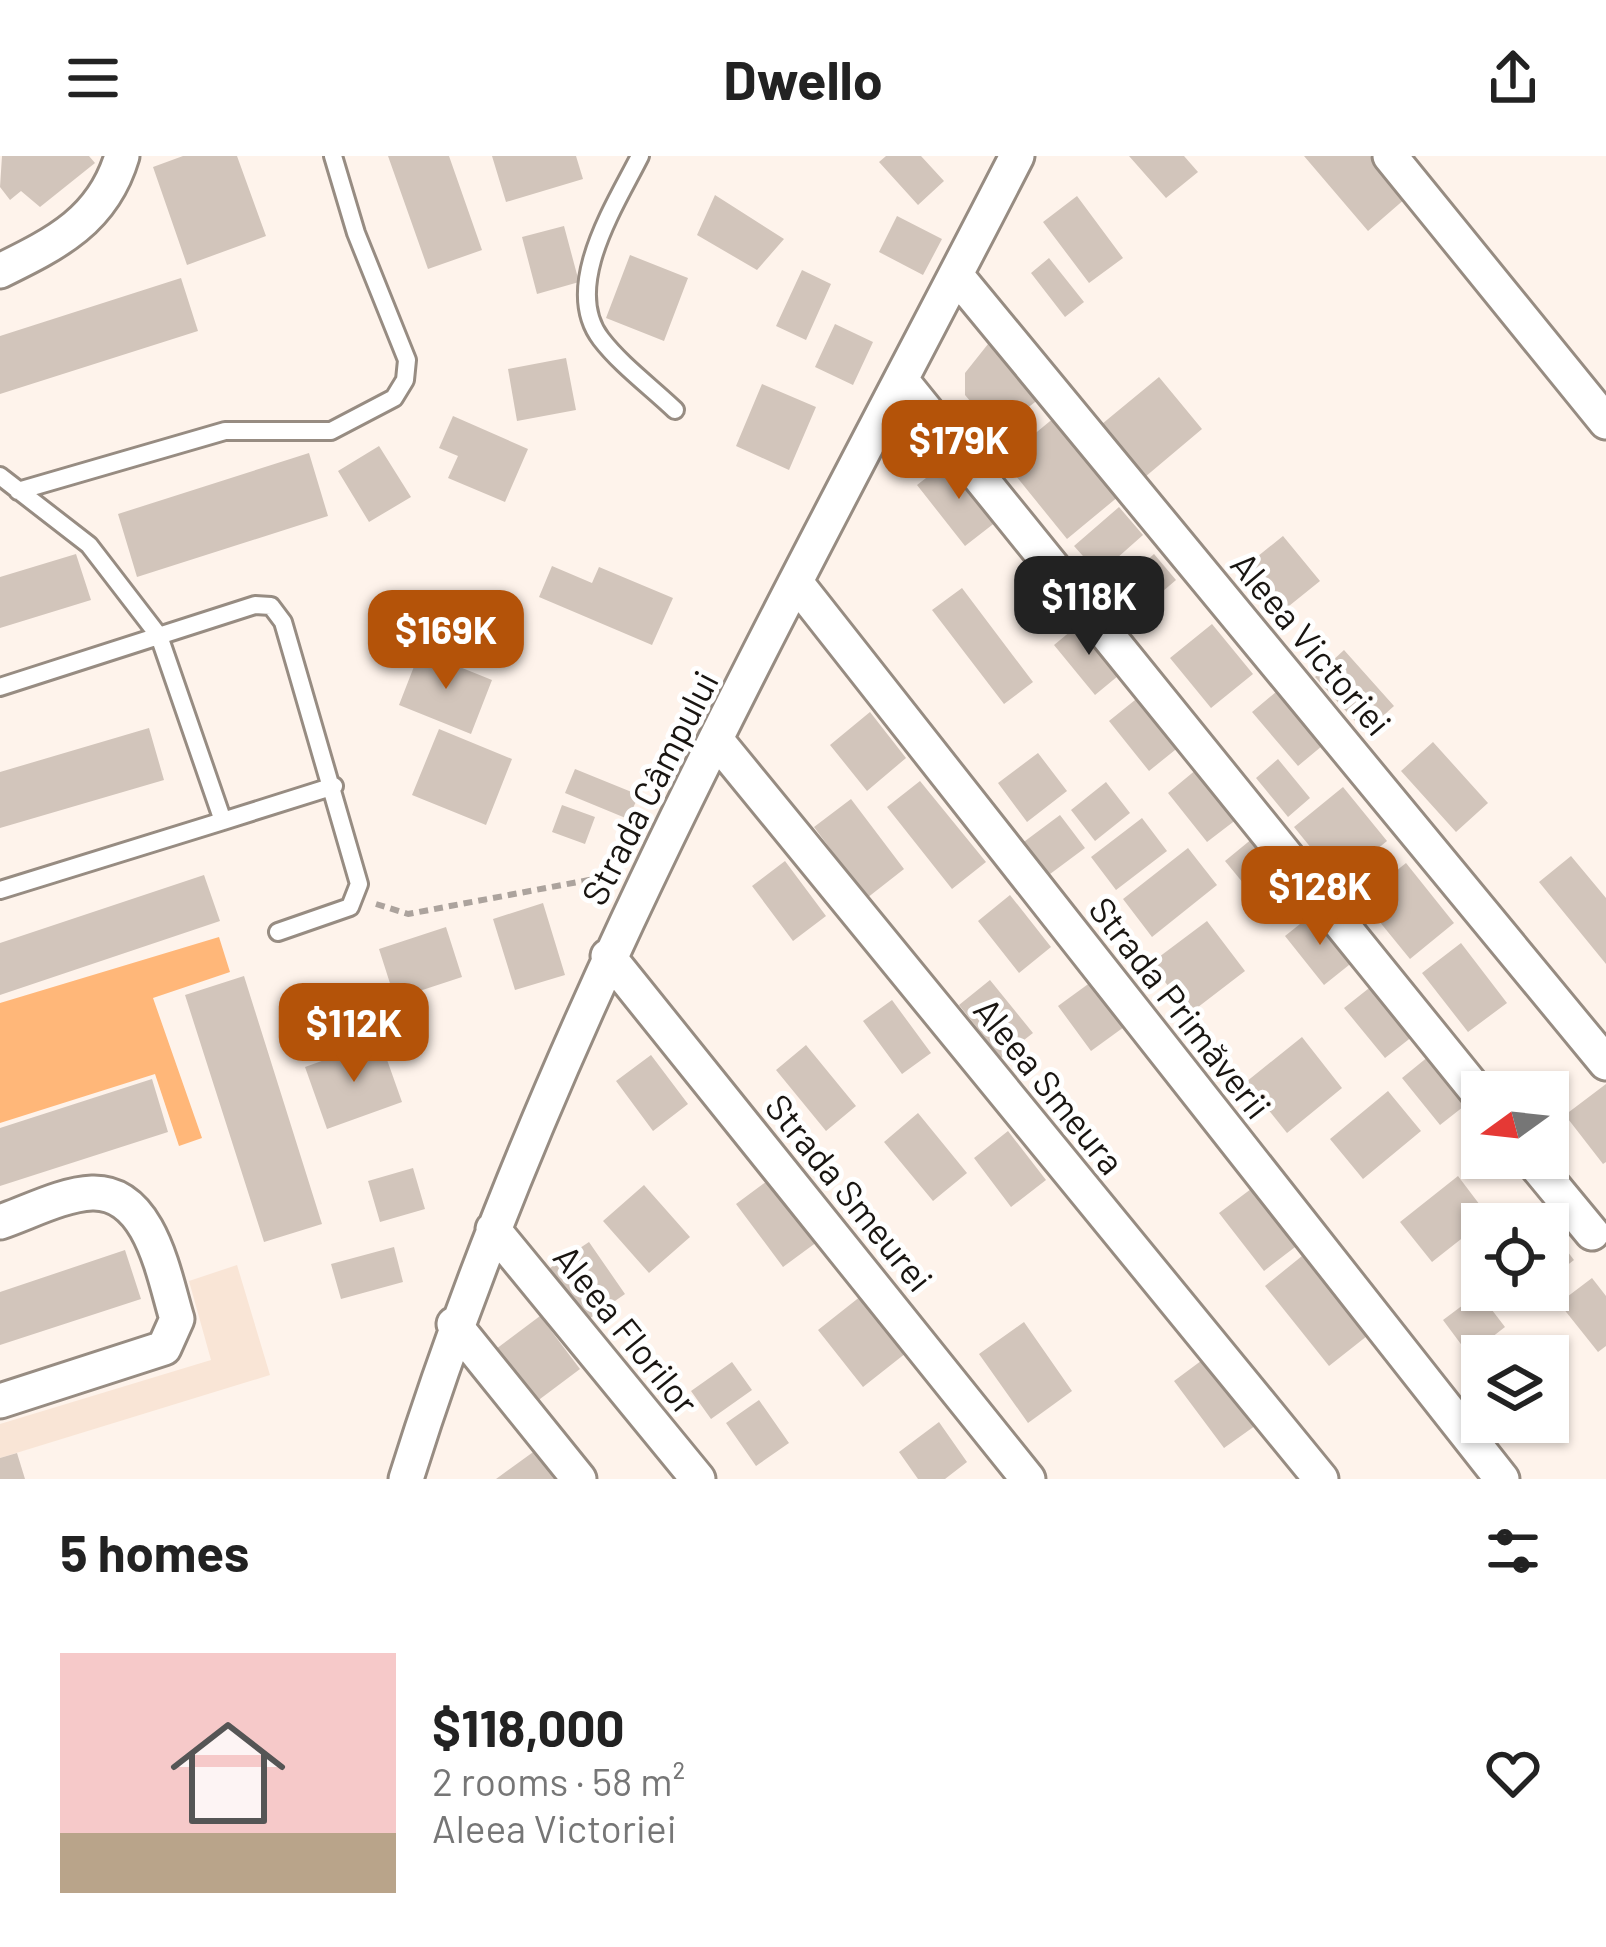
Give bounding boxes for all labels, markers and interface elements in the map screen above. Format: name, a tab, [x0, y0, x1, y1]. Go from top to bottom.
icon: menu	[60, 45, 126, 111]
icon: share	[1480, 45, 1546, 111]
text: Dwello	[723, 46, 883, 111]
pin: $179K	[875, 400, 1043, 502]
text: $179K	[909, 415, 1009, 462]
street label: Aleea Victoriei	[1223, 543, 1401, 743]
pin: $118K	[1005, 556, 1173, 658]
text: $118K	[1041, 571, 1137, 618]
pin: $169K	[362, 590, 530, 692]
text: $169K	[395, 605, 497, 652]
street label: Strada Câmpului	[571, 663, 726, 911]
pin: $128K	[1236, 846, 1404, 948]
text: $128K	[1268, 861, 1372, 908]
street label: Strada Primăverii	[1081, 888, 1281, 1126]
pin: $112K	[270, 983, 438, 1085]
street label: Aleea Smeura	[966, 988, 1134, 1182]
text: $112K	[306, 998, 402, 1045]
north arrow	[1461, 1071, 1569, 1179]
map controls	[1461, 1071, 1569, 1443]
street label: Strada Smeurei	[758, 1085, 943, 1299]
button: locate	[1461, 1203, 1569, 1311]
street label: Aleea Florilor	[546, 1236, 709, 1422]
button: layers	[1461, 1335, 1569, 1443]
icon: filters	[1480, 1518, 1546, 1584]
text: 5 homes	[60, 1521, 249, 1582]
text: $118,000	[432, 1696, 625, 1757]
icon: home	[156, 1701, 300, 1845]
icon: heart	[1480, 1740, 1546, 1806]
text: 2 rooms · 58 m²	[432, 1757, 685, 1804]
text: Aleea Victoriei	[432, 1804, 677, 1851]

